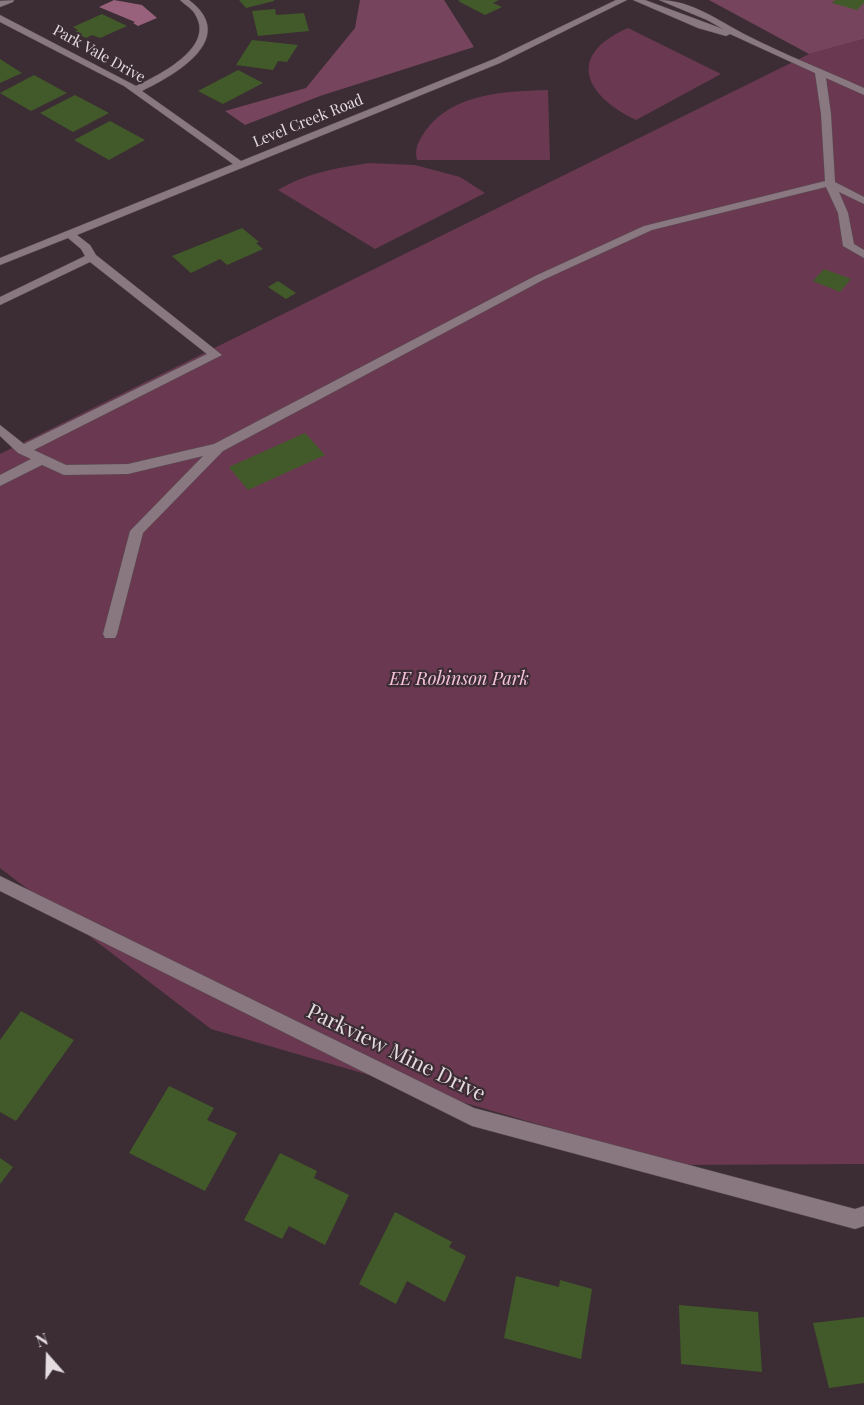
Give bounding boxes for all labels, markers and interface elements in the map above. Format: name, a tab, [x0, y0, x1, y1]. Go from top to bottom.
street label: Park Vale Drive	[50, 21, 148, 87]
street label: Level Creek Road	[250, 91, 366, 151]
park label: EE Robinson Park	[389, 668, 529, 690]
street label: Parkview Mine Drive	[303, 999, 489, 1107]
north arrow	[18, 1327, 78, 1387]
text: N	[33, 1328, 51, 1351]

